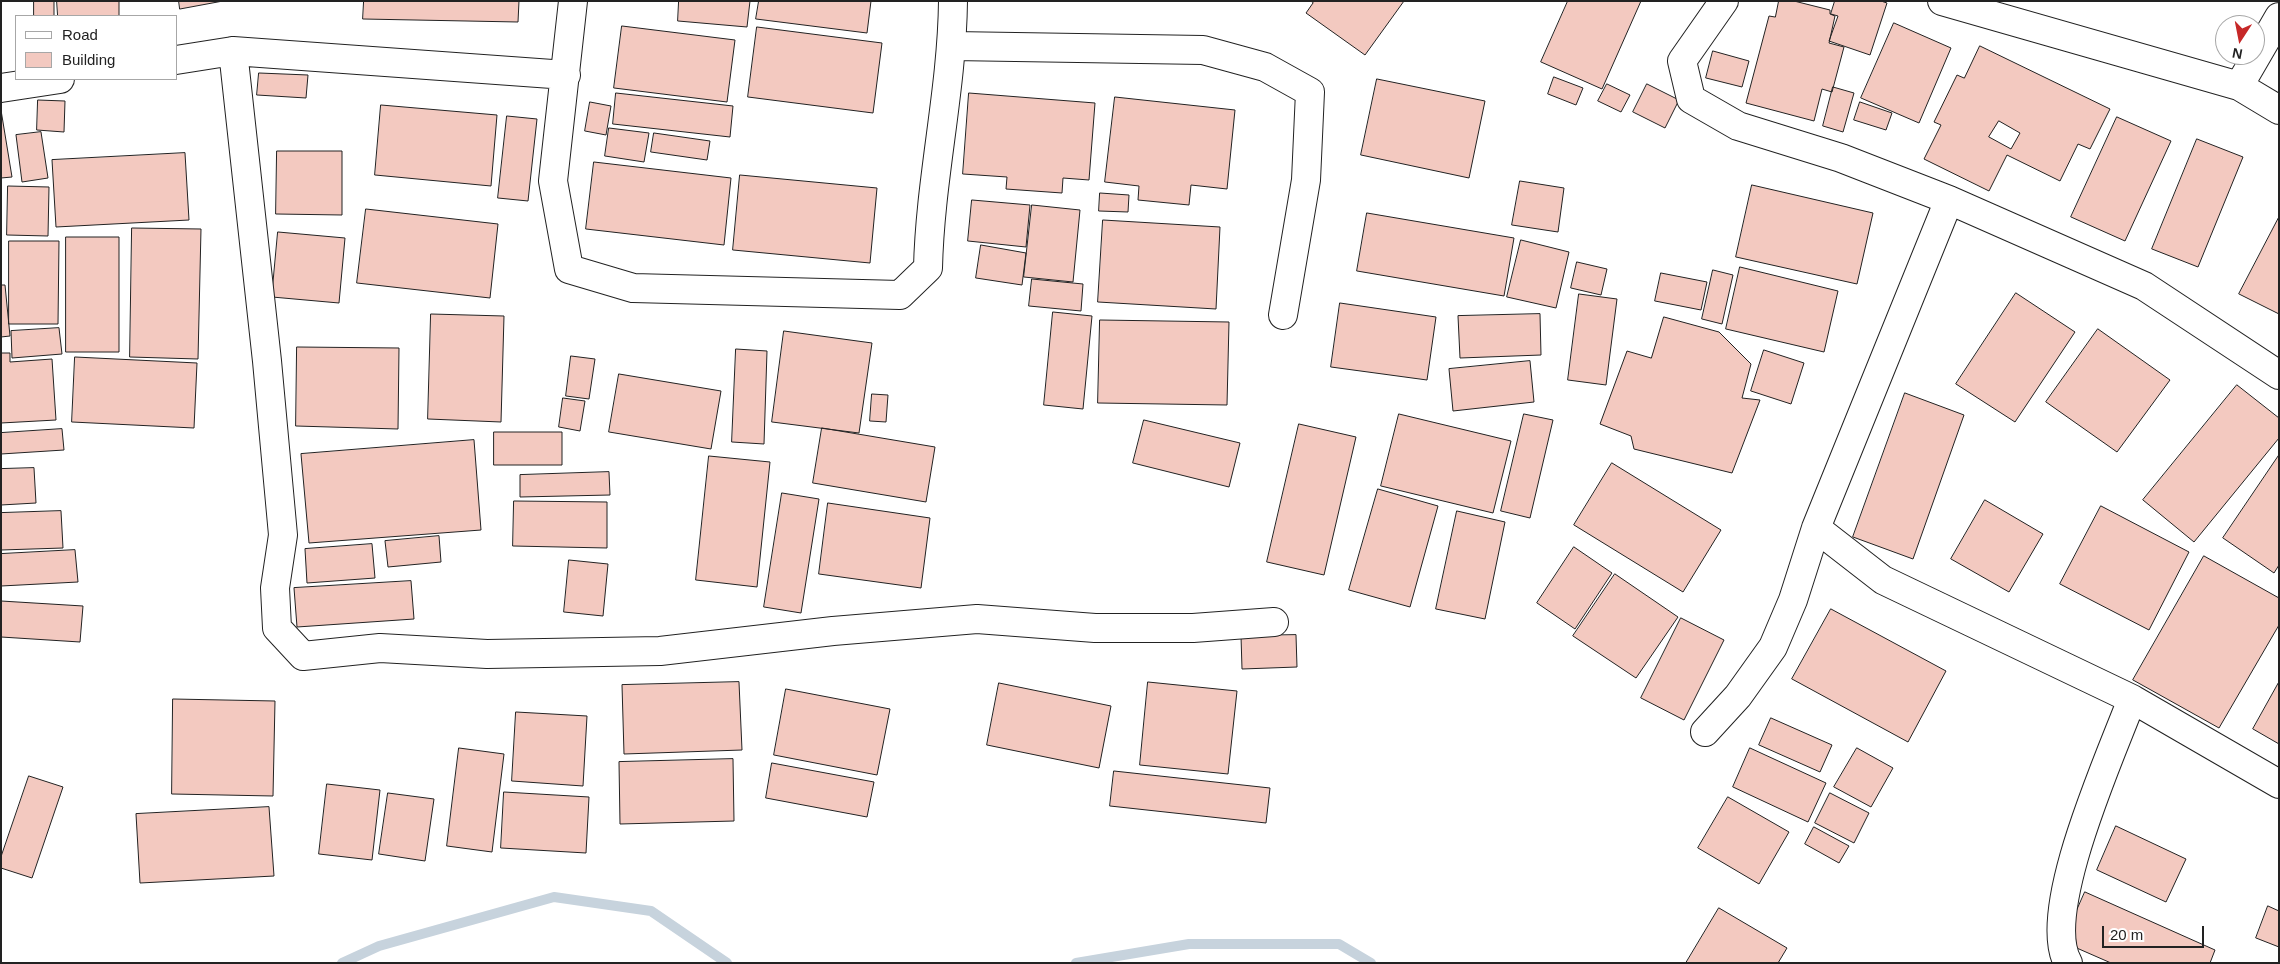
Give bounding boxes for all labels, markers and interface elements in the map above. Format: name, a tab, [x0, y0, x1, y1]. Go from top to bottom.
legend	[15, 15, 178, 80]
north arrow	[2215, 15, 2265, 65]
text: Road	[62, 26, 98, 43]
text: N	[2231, 45, 2244, 63]
text: Building	[62, 51, 115, 68]
scale bar	[2105, 916, 2208, 948]
text: 20 m	[2110, 926, 2143, 943]

